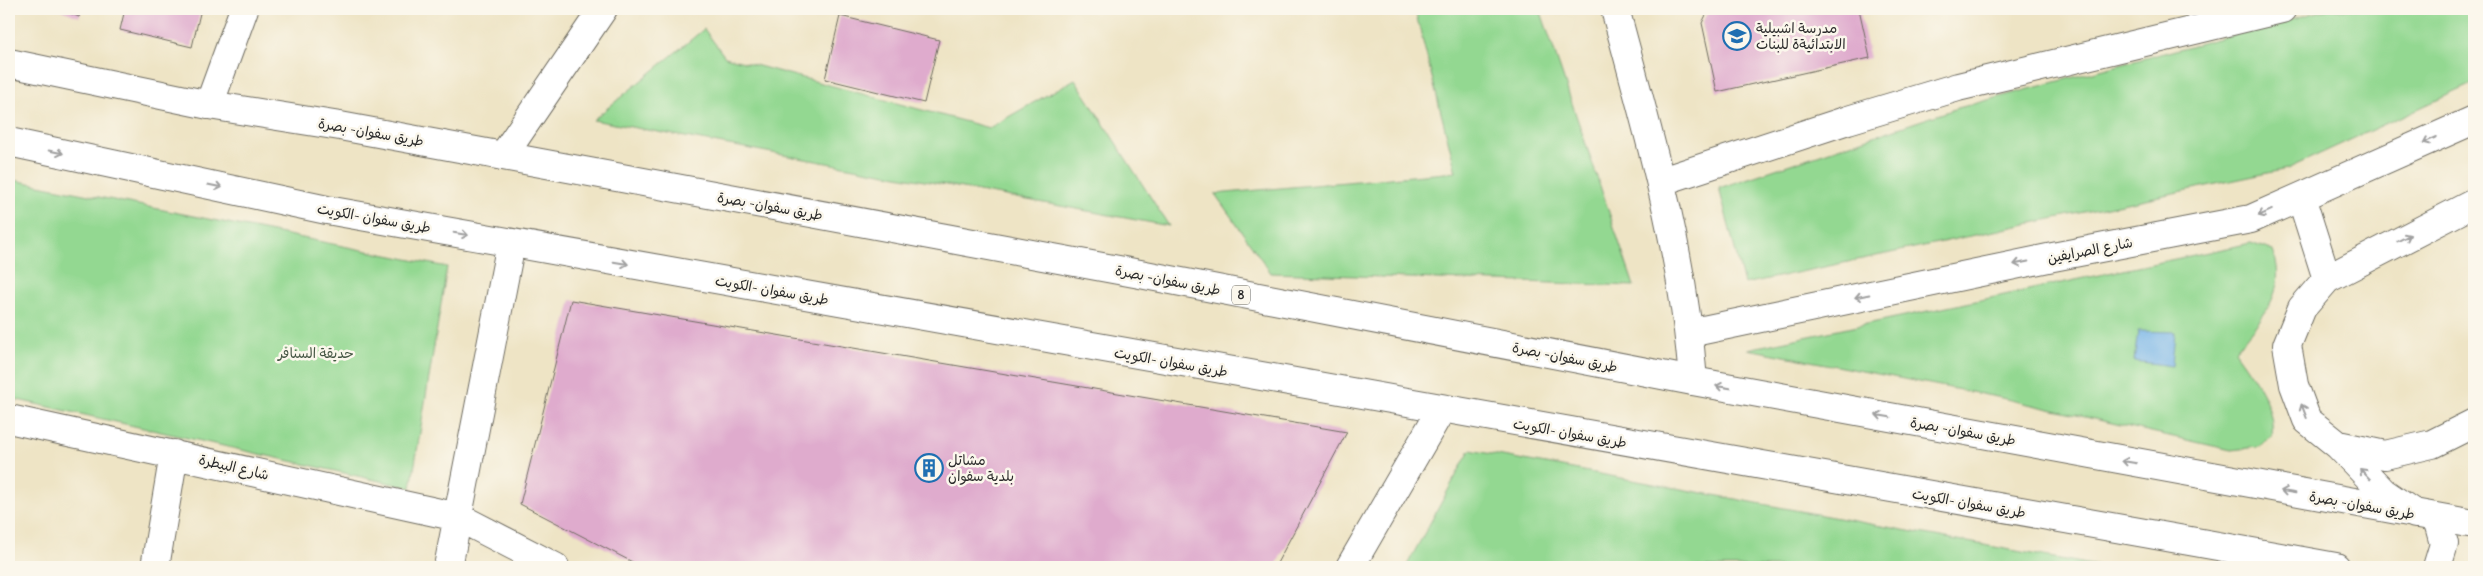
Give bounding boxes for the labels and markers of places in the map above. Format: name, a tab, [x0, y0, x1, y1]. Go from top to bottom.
place label: مدرسة اشبيلية الابتدائيةة للبنات	[1756, 19, 1846, 53]
school or university icon: مدرسة اشبيلية الابتدائيةة للبنات	[1722, 21, 1752, 51]
place label: مشاتل بلدية سفوان	[948, 451, 1014, 485]
building icon: مشاتل بلدية سفوان	[914, 453, 944, 483]

